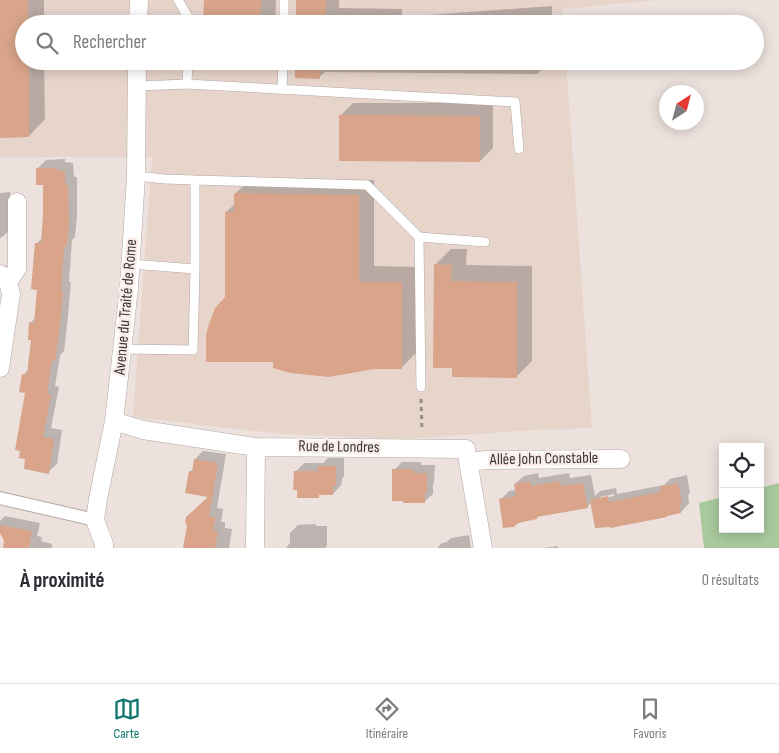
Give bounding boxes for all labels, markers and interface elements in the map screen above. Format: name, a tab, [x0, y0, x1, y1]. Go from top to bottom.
search box	[15, 15, 764, 70]
icon: search	[33, 29, 61, 57]
text: Rechercher	[73, 31, 147, 54]
north arrow	[659, 85, 704, 130]
street label: Avenue du Traité de Rome	[111, 238, 141, 377]
street label: Rue de Londres	[298, 437, 380, 457]
map controls	[719, 443, 764, 533]
button: locate	[719, 443, 764, 488]
street label: Allée John Constable	[489, 449, 598, 469]
button: layers	[719, 488, 764, 533]
text: À proximité	[20, 568, 105, 593]
text: 0 résultats	[702, 571, 759, 590]
tab: Carte	[113, 695, 141, 742]
tab: Itinéraire	[366, 695, 408, 742]
tab: Favoris	[633, 695, 666, 742]

